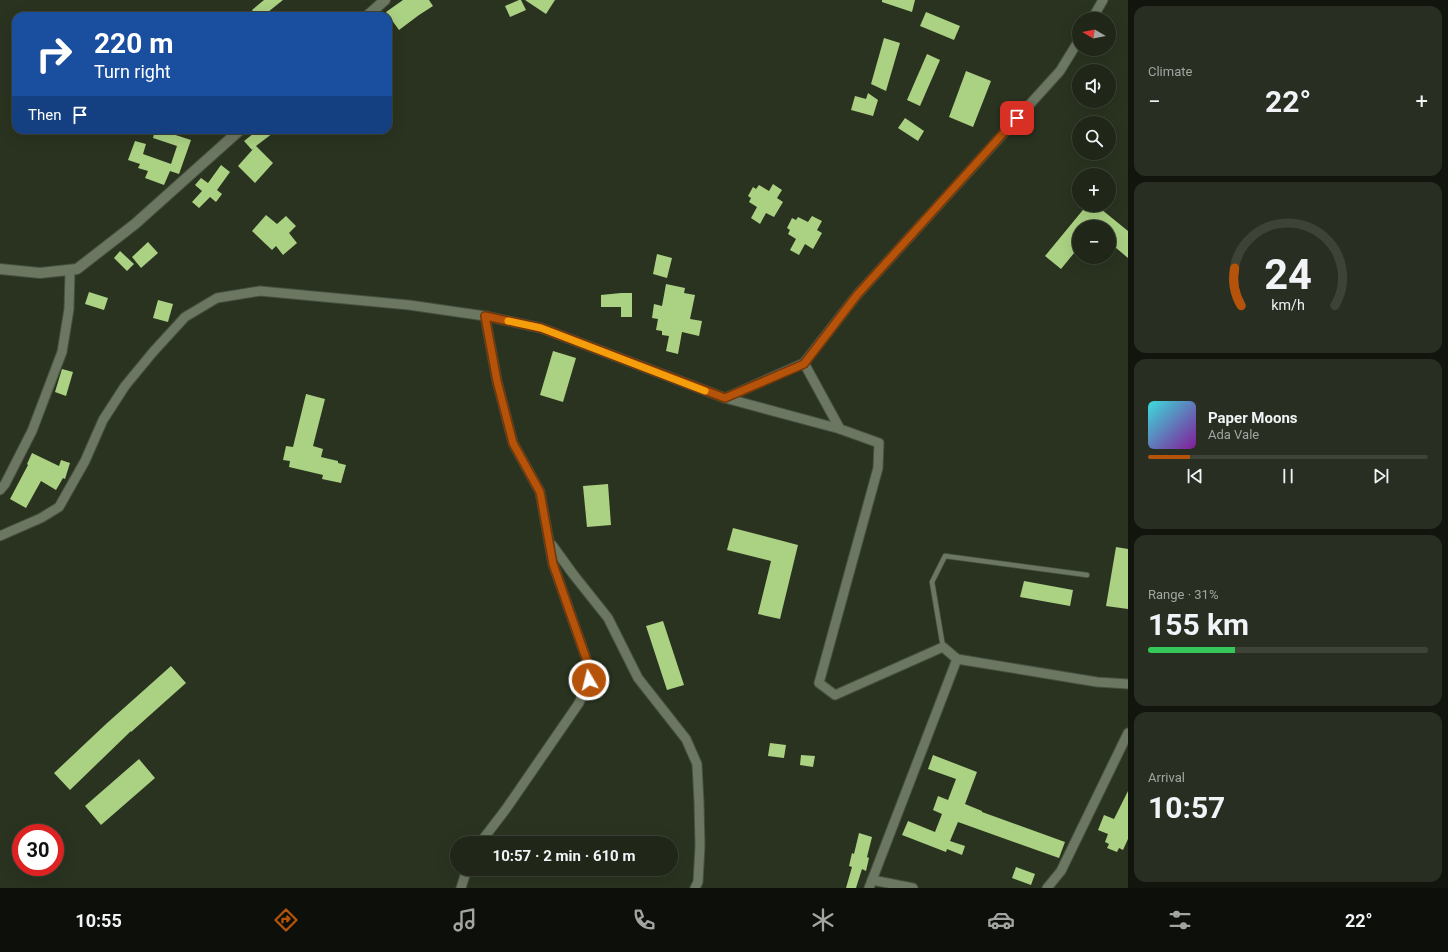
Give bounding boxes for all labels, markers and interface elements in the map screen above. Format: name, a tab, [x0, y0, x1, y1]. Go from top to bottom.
north arrow	[1072, 12, 1116, 56]
map controls	[1072, 12, 1116, 264]
text: 220 m	[94, 27, 173, 60]
icon: right	[28, 28, 80, 80]
text: Turn right	[94, 61, 171, 82]
button: sound	[1072, 64, 1116, 108]
text: Climate	[1148, 64, 1192, 79]
text: 22°	[1265, 84, 1311, 119]
text: −	[1148, 89, 1161, 114]
text: +	[1416, 89, 1428, 114]
pin	[1000, 101, 1034, 135]
icon: arrive	[69, 104, 91, 126]
text: Then	[28, 106, 61, 124]
icon: arrive	[1006, 107, 1028, 129]
button: search	[1072, 116, 1116, 160]
button: +	[1072, 168, 1116, 212]
button: −	[1072, 220, 1116, 264]
text: 24	[1264, 249, 1312, 298]
text: km/h	[1271, 296, 1305, 312]
text: Paper Moons	[1208, 409, 1298, 427]
text: Ada Vale	[1208, 427, 1259, 442]
icon: previous	[1184, 465, 1206, 487]
icon: pause	[1277, 465, 1299, 487]
icon: next	[1370, 465, 1392, 487]
text: Range · 31%	[1148, 587, 1218, 602]
text: 155 km	[1148, 607, 1249, 642]
position arrow	[568, 659, 610, 701]
text: Arrival	[1148, 770, 1185, 785]
text: 10:57	[1148, 790, 1225, 825]
speed limit sign: 30	[12, 824, 64, 876]
text: 10:57 · 2 min · 610 m	[493, 847, 635, 865]
icon: directions	[272, 906, 300, 934]
icon: music	[451, 906, 479, 934]
icon: phone	[630, 906, 658, 934]
icon: climate	[809, 906, 837, 934]
icon: car	[987, 906, 1015, 934]
icon: filters	[1166, 906, 1194, 934]
text: 10:55	[75, 910, 122, 931]
text: 22°	[1345, 910, 1373, 931]

